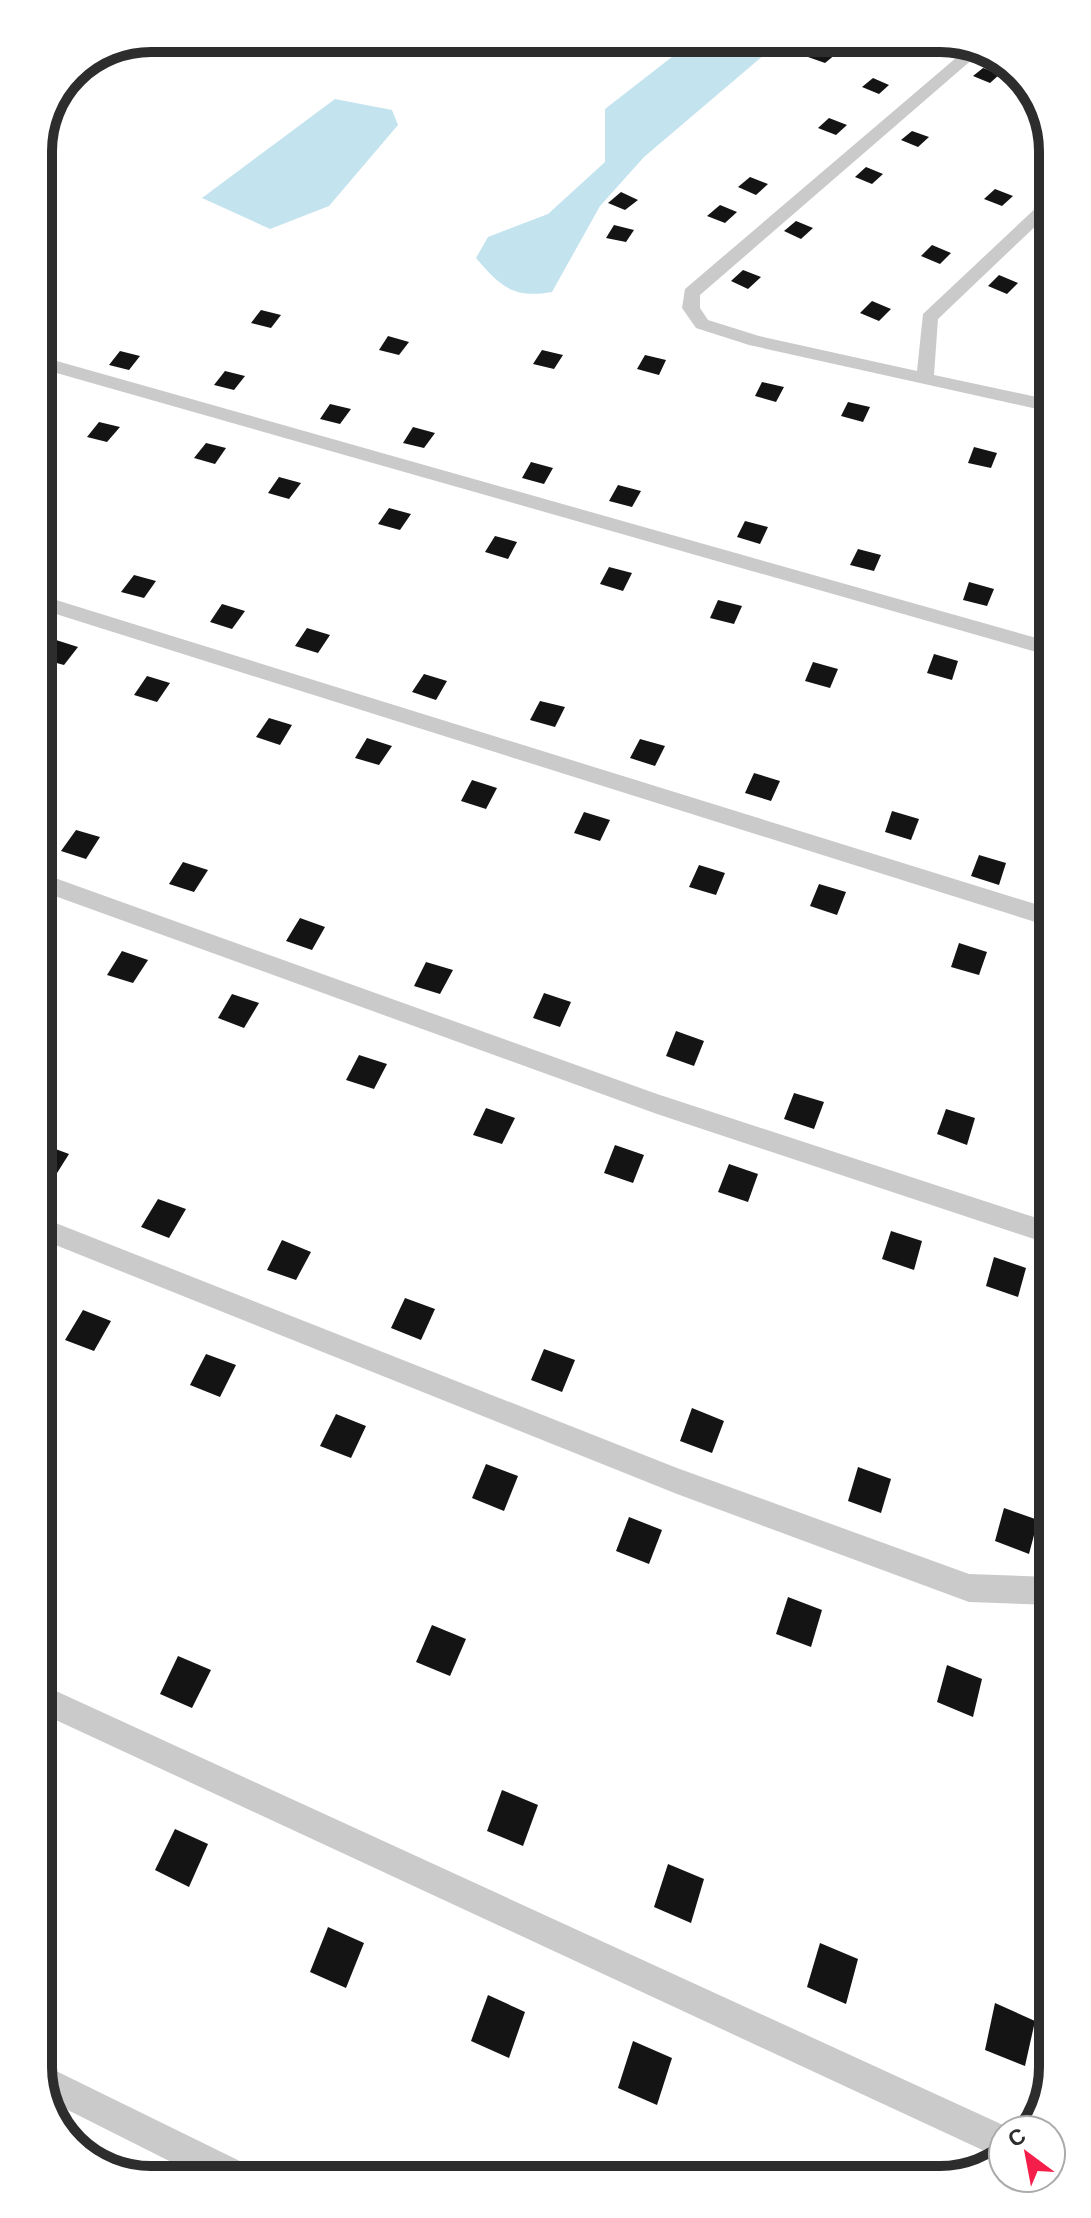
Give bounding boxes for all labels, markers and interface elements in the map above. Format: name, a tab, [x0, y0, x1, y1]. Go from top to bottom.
north arrow	[987, 2114, 1067, 2194]
text: С	[1003, 2123, 1030, 2152]

